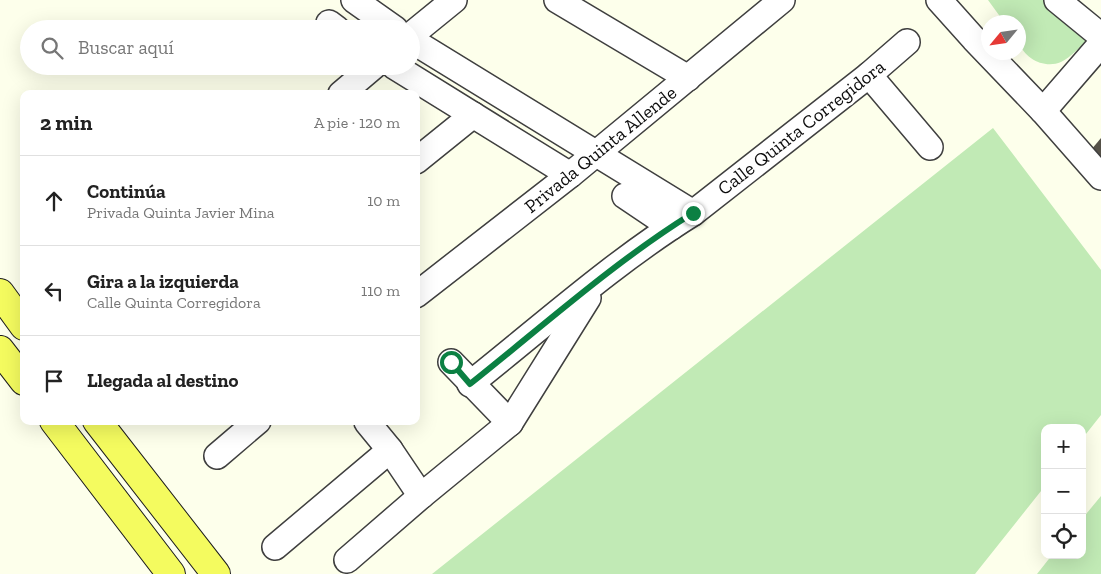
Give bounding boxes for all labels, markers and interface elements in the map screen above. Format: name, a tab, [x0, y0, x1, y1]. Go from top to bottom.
north arrow	[981, 15, 1026, 60]
search box	[20, 20, 420, 75]
icon: search	[38, 34, 66, 62]
text: Buscar aquí	[78, 36, 174, 59]
street label: Calle Quinta Corregidora	[713, 55, 890, 200]
street label: Privada Quinta Allende	[520, 81, 681, 218]
text: 2 min	[40, 110, 92, 135]
text: A pie · 120 m	[314, 113, 400, 132]
text: Continúa	[87, 180, 166, 203]
icon: ahead	[40, 187, 68, 215]
text: 10 m	[367, 191, 400, 210]
route end	[682, 202, 705, 225]
text: Privada Quinta Javier Mina	[87, 203, 275, 222]
text: Gira a la izquierda	[87, 270, 239, 293]
icon: left	[40, 277, 68, 305]
text: 110 m	[361, 281, 400, 300]
text: Calle Quinta Corregidora	[87, 293, 261, 312]
route start	[440, 351, 463, 374]
icon: arrive	[40, 367, 68, 395]
text: Llegada al destino	[87, 369, 238, 392]
map controls	[1041, 424, 1086, 559]
button: +	[1041, 424, 1086, 469]
button: −	[1041, 469, 1086, 514]
button: locate	[1041, 514, 1086, 559]

